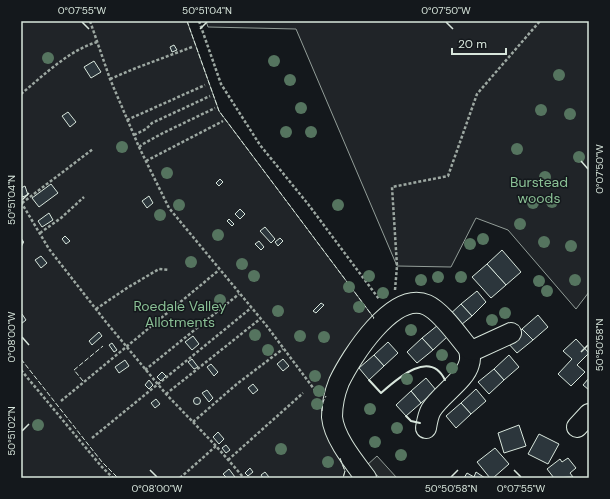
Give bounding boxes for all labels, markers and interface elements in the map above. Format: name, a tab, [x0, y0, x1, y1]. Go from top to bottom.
text: 0°07'55"W	[58, 4, 107, 17]
text: 50°51'04"N	[182, 4, 232, 17]
text: 0°07'50"W	[421, 4, 471, 17]
scale bar	[452, 30, 506, 56]
text: 20 m	[458, 36, 487, 52]
text: 0°07'50"W	[593, 144, 606, 194]
park label: Burstead woods	[510, 173, 568, 207]
text: 50°51'04"N	[5, 175, 18, 225]
park label: Roedale Valley Allotments	[133, 297, 227, 331]
text: 0°08'00"W	[5, 311, 18, 363]
text: 50°50'58"N	[593, 319, 606, 371]
text: 50°51'02"N	[5, 406, 18, 456]
text: 0°08'00"W	[131, 482, 183, 495]
text: 50°50'58"N	[425, 482, 477, 495]
text: 0°07'55"W	[497, 482, 546, 495]

